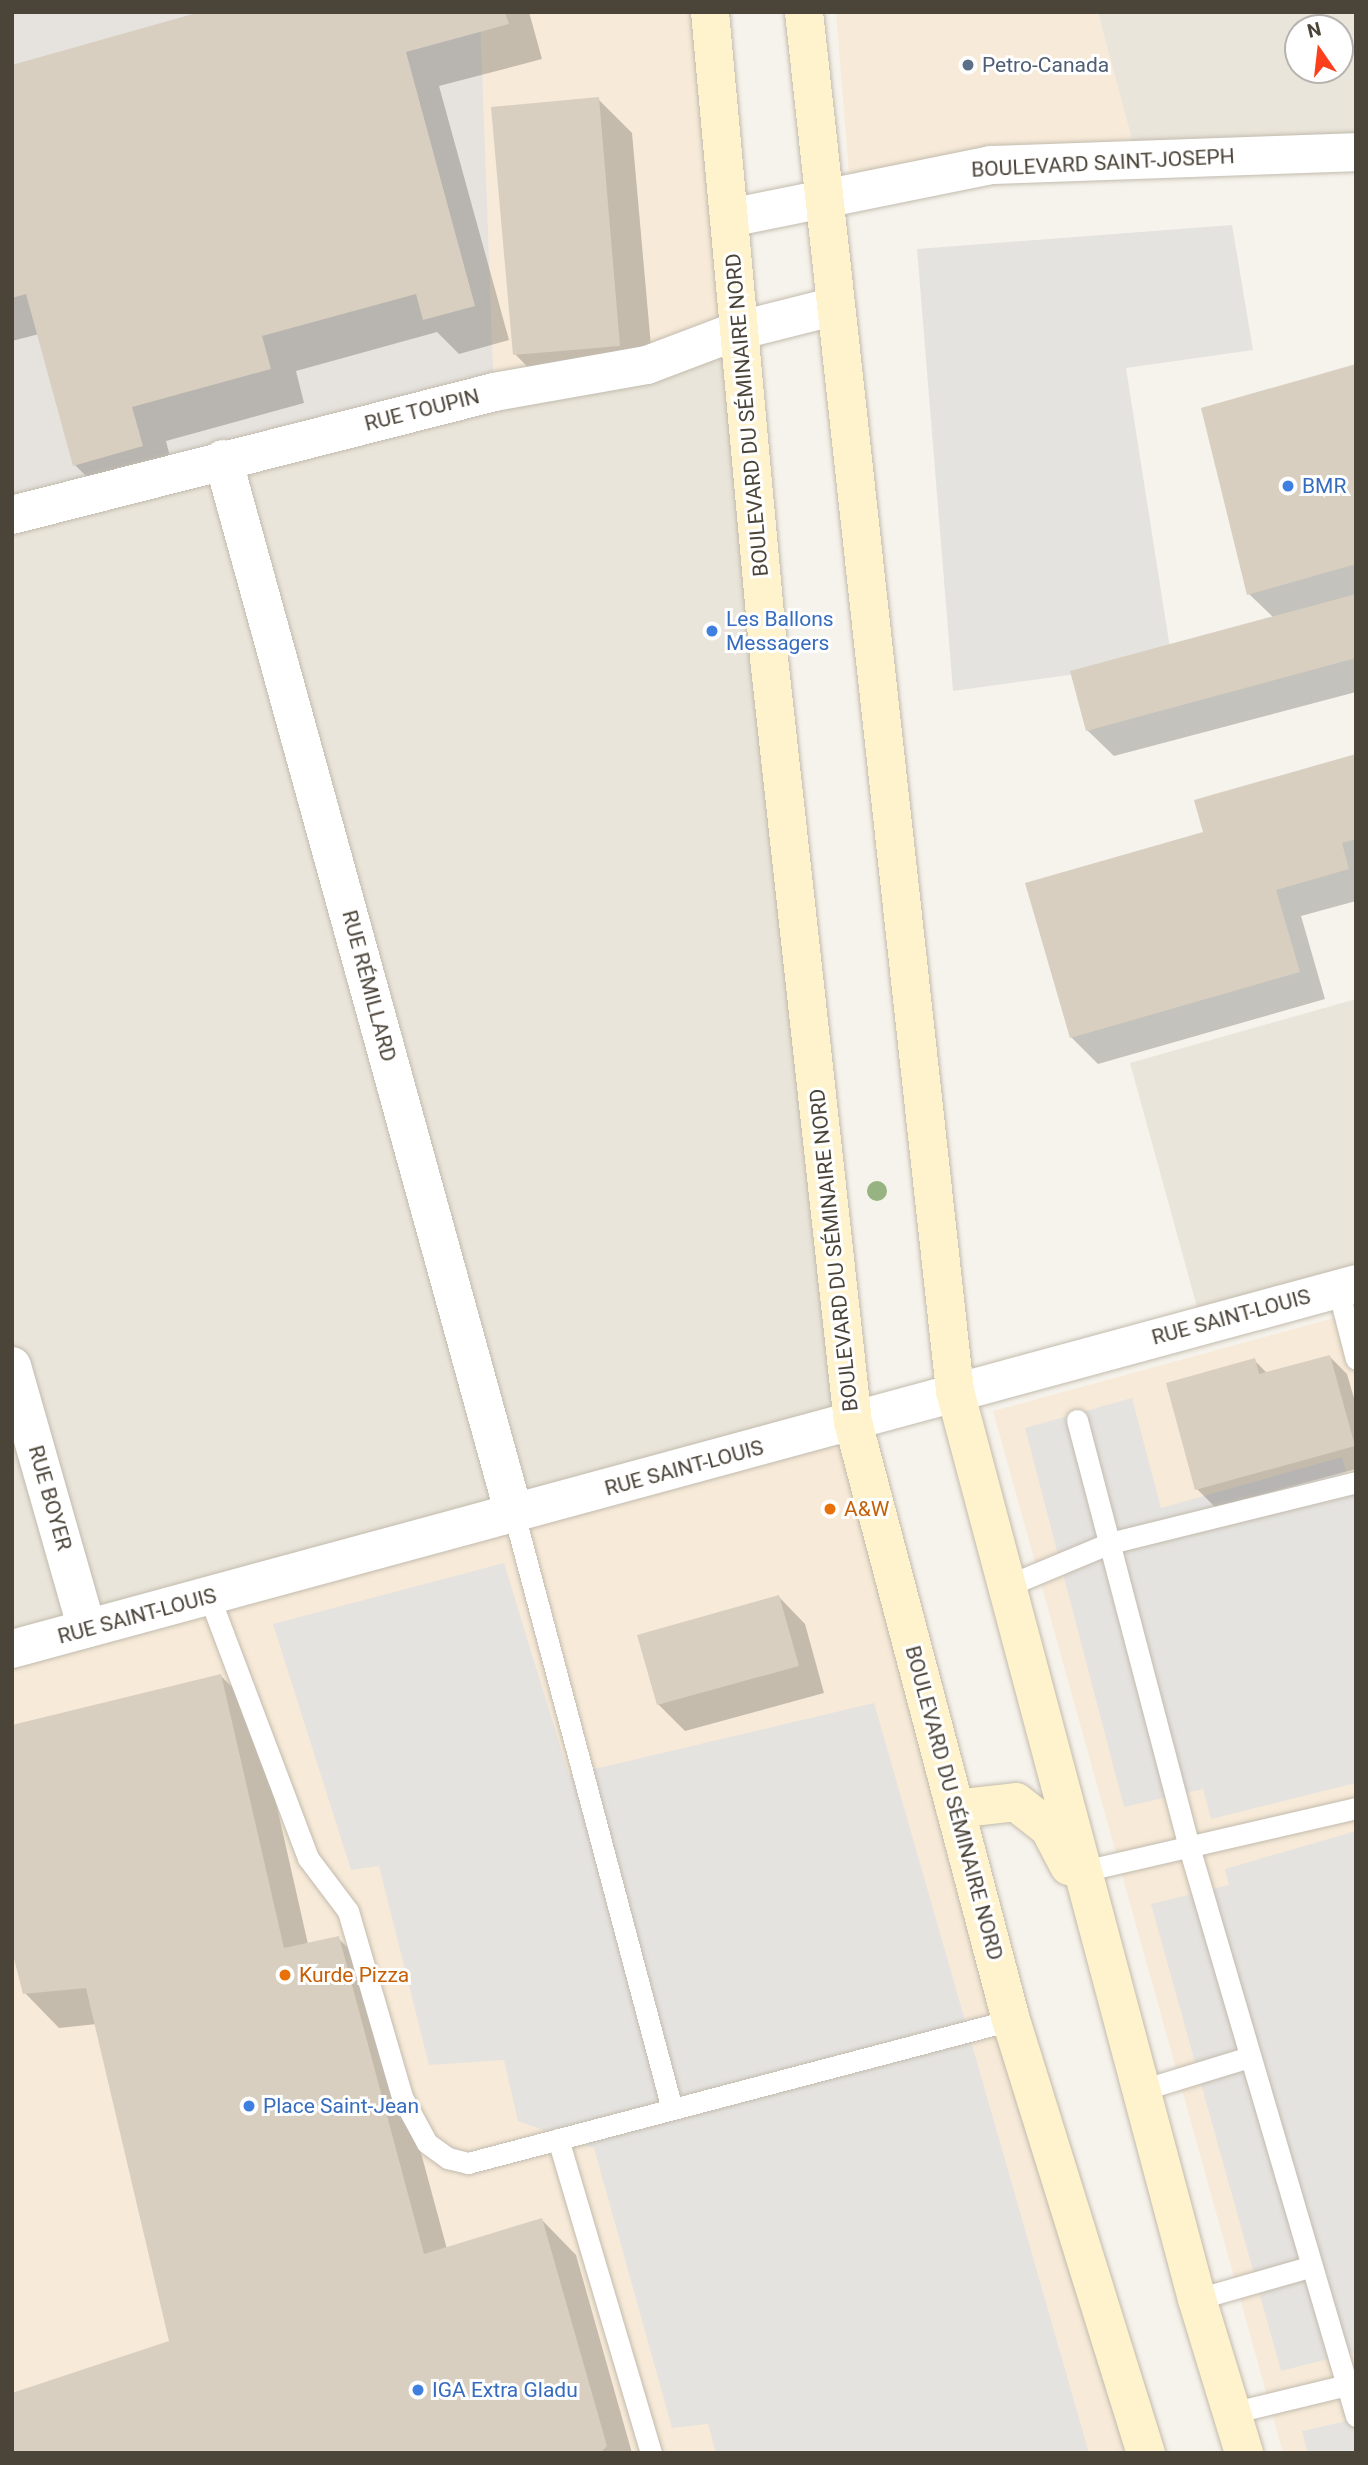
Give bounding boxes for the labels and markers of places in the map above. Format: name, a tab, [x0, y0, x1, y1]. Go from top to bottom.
place label: Petro-Canada	[982, 52, 1109, 78]
marker: Petro-Canada	[960, 57, 976, 73]
place label: BMR	[1302, 473, 1346, 499]
marker: BMR	[1280, 478, 1296, 494]
place label: Les Ballons Messagers	[726, 606, 834, 656]
marker: Les Ballons Messagers	[704, 623, 720, 639]
place label: A&W	[844, 1496, 889, 1522]
marker: A&W	[822, 1501, 838, 1517]
place label: Kurde Pizza	[299, 1962, 409, 1988]
marker: Kurde Pizza	[277, 1967, 293, 1983]
place label: Place Saint-Jean	[263, 2093, 419, 2119]
marker: Place Saint-Jean	[241, 2098, 257, 2114]
place label: IGA Extra Gladu	[432, 2377, 578, 2403]
marker: IGA Extra Gladu	[410, 2382, 426, 2398]

